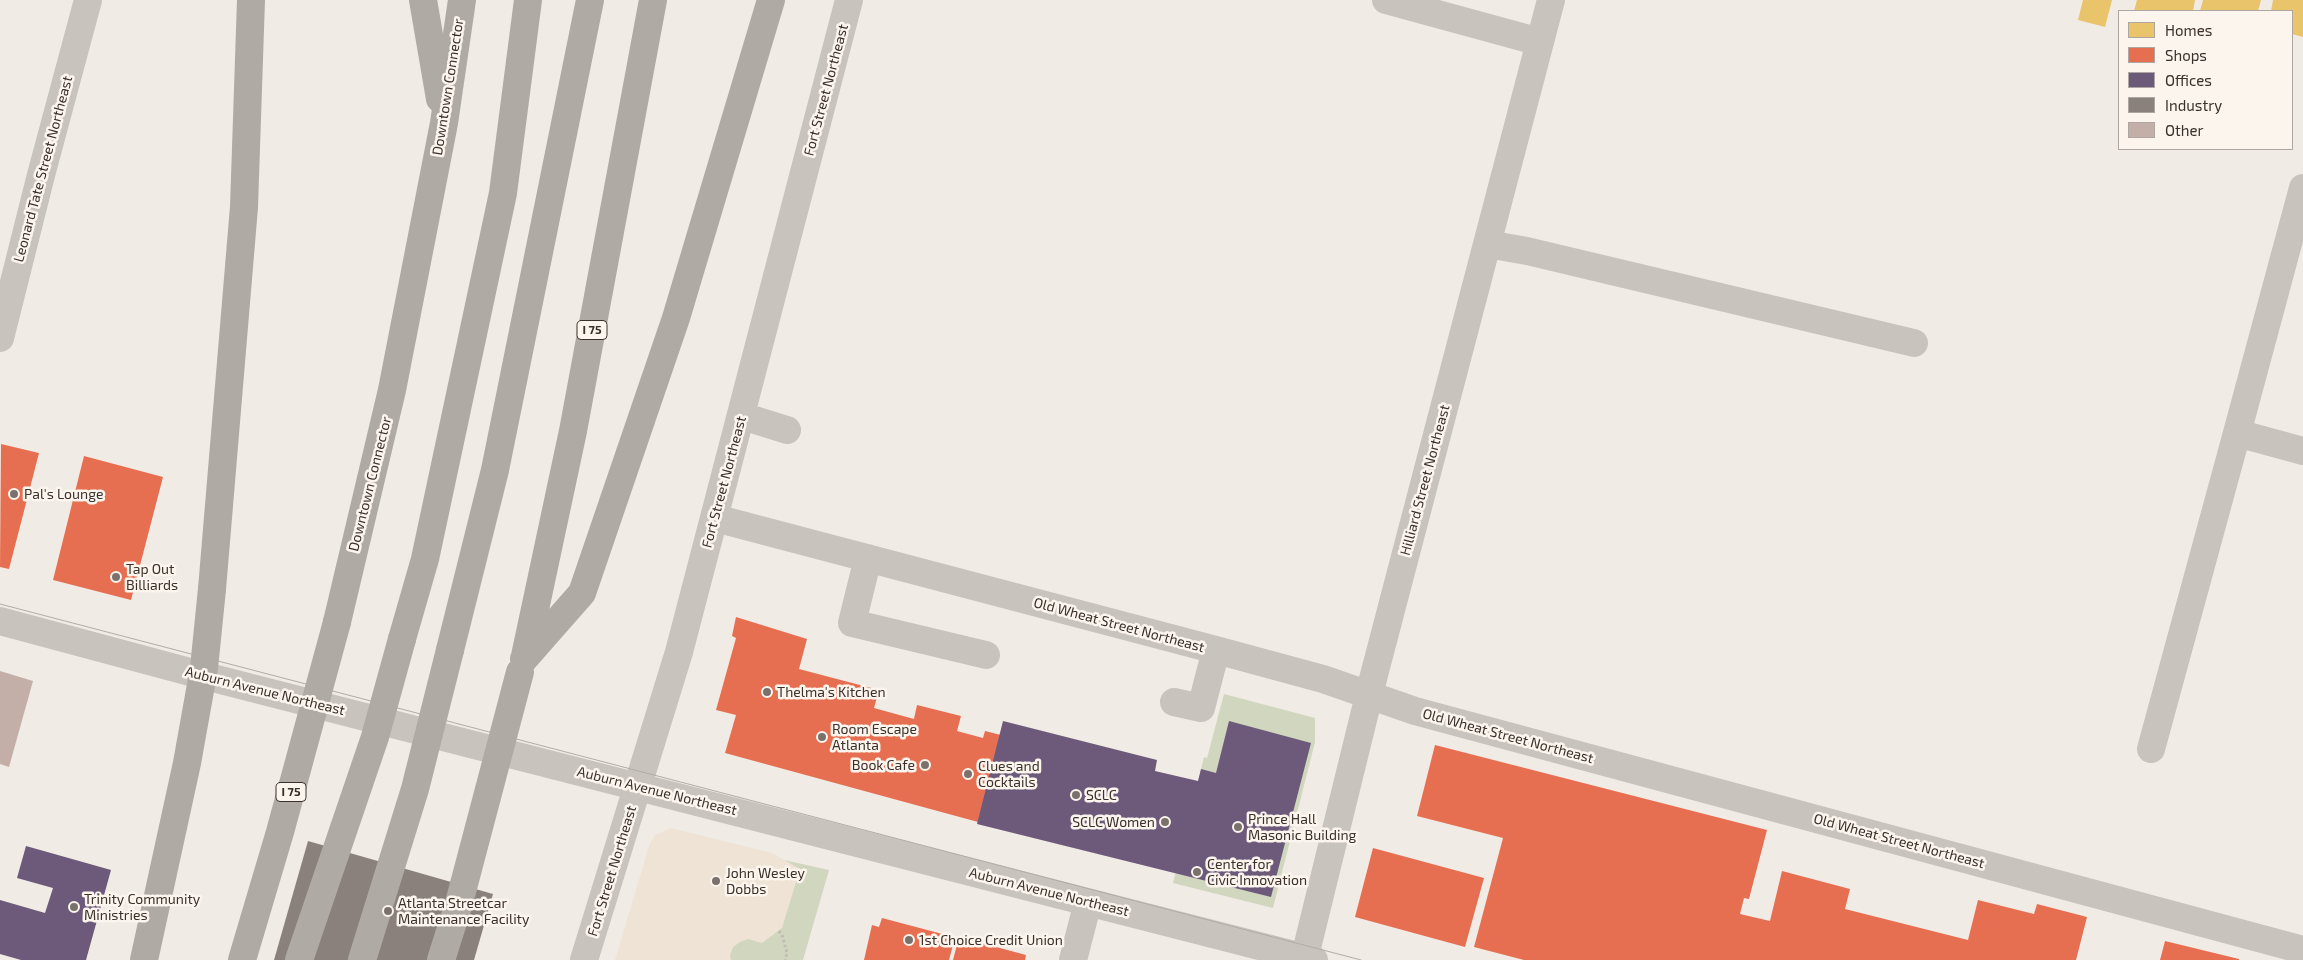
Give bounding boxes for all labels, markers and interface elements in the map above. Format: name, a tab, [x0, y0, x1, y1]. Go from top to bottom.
legend	[2118, 10, 2293, 150]
street label: Downtown Connector	[429, 17, 467, 157]
text: Homes	[2165, 21, 2212, 39]
street label: Fort Street Northeast	[800, 22, 852, 158]
text: Shops	[2165, 46, 2207, 64]
text: Offices	[2165, 71, 2212, 89]
street label: Leonard Tate Street Northeast	[10, 74, 76, 264]
text: Industry	[2165, 96, 2222, 114]
text: Other	[2165, 121, 2204, 139]
road number: I 75	[577, 320, 607, 340]
street label: Hilliard Street Northeast	[1397, 403, 1453, 557]
street label: Fort Street Northeast	[698, 414, 750, 550]
street label: Downtown Connector	[345, 415, 395, 553]
place label: Pal's Lounge	[24, 486, 103, 502]
marker: Pal's Lounge	[8, 488, 20, 500]
place label: Tap Out Billiards	[126, 561, 178, 594]
marker: Tap Out Billiards	[110, 571, 122, 583]
street label: Old Wheat Street Northeast	[1032, 594, 1206, 656]
street label: Auburn Avenue Northeast	[183, 663, 347, 719]
place label: Thelma's Kitchen	[777, 684, 886, 700]
marker: Thelma's Kitchen	[761, 686, 773, 698]
street label: Old Wheat Street Northeast	[1421, 705, 1595, 767]
place label: Room Escape Atlanta	[832, 721, 917, 754]
marker: Room Escape Atlanta	[816, 731, 828, 743]
place label: Book Cafe	[852, 757, 915, 773]
place label: Clues and Cocktails	[978, 758, 1040, 790]
marker: Book Cafe	[919, 759, 931, 771]
street label: Auburn Avenue Northeast	[575, 763, 739, 819]
marker: Clues and Cocktails	[962, 768, 974, 780]
road number: I 75	[276, 782, 306, 802]
place label: SCLC	[1086, 787, 1117, 803]
marker: SCLC	[1070, 789, 1082, 801]
street label: Fort Street Northeast	[584, 804, 640, 938]
street label: Old Wheat Street Northeast	[1812, 810, 1986, 872]
place label: Prince Hall Masonic Building	[1248, 811, 1356, 844]
place label: SCLC Women	[1072, 814, 1155, 830]
marker: SCLC Women	[1159, 816, 1171, 828]
marker: Prince Hall Masonic Building	[1232, 821, 1244, 833]
place label: Center for Civic Innovation	[1207, 856, 1307, 889]
street label: Auburn Avenue Northeast	[967, 864, 1131, 920]
place label: John Wesley Dobbs	[726, 865, 805, 898]
marker: Center for Civic Innovation	[1191, 866, 1203, 878]
marker: John Wesley Dobbs	[710, 875, 722, 887]
place label: Trinity Community Ministries	[84, 891, 200, 924]
place label: Atlanta Streetcar Maintenance Facility	[398, 895, 529, 928]
marker: Trinity Community Ministries	[68, 901, 80, 913]
marker: Atlanta Streetcar Maintenance Facility	[382, 905, 394, 917]
place label: 1st Choice Credit Union	[919, 932, 1063, 948]
marker: 1st Choice Credit Union	[903, 934, 915, 946]

